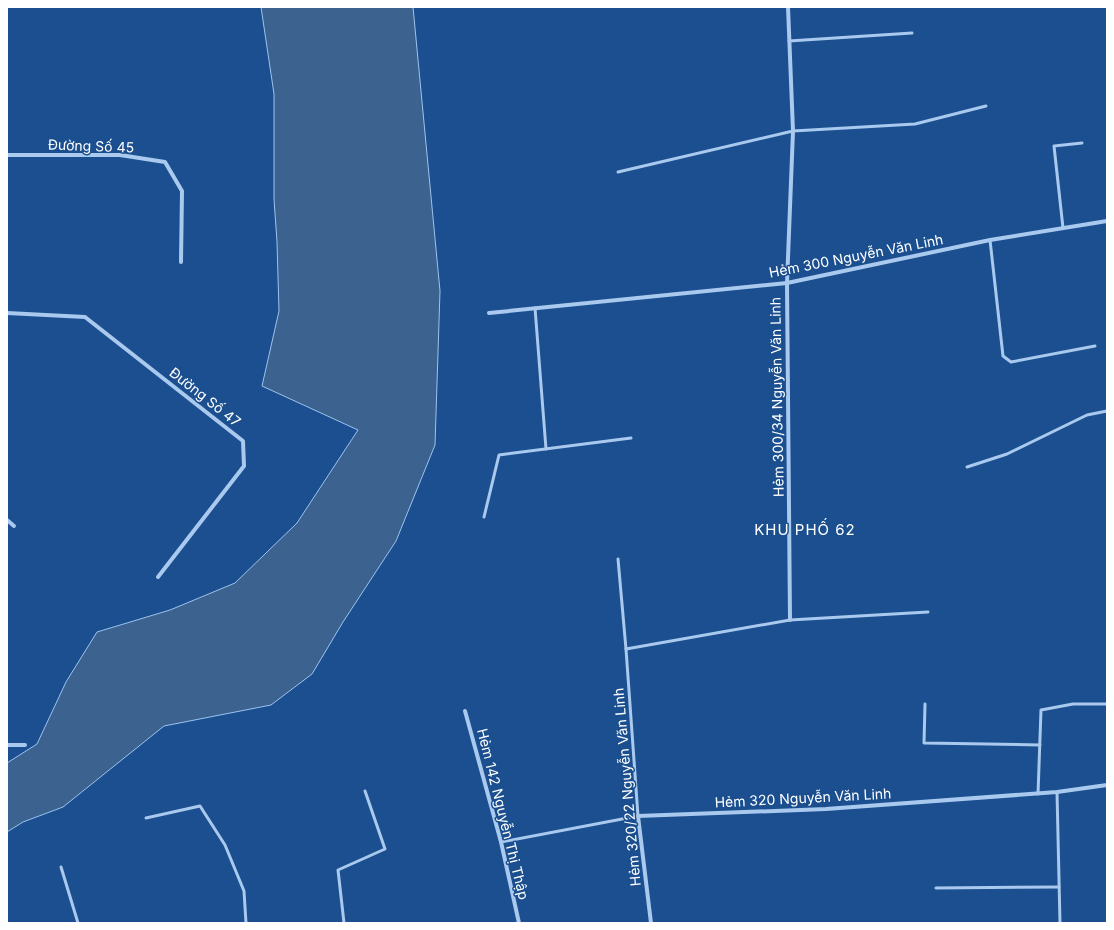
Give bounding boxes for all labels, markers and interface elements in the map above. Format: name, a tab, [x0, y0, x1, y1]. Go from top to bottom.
street label: Đường Số 45	[48, 135, 134, 156]
street label: Hẻm 300 Nguyễn Văn Linh	[767, 230, 945, 281]
street label: Hẻm 300/34 Nguyễn Văn Linh	[766, 297, 787, 497]
street label: Đường Số 47	[166, 364, 244, 430]
district label: KHU PHỐ 62	[754, 518, 856, 539]
street label: Hẻm 320/22 Nguyễn Văn Linh	[609, 687, 644, 887]
street label: Hẻm 142 Nguyễn Thị Thập	[474, 727, 533, 901]
street label: Hẻm 320 Nguyễn Văn Linh	[714, 784, 892, 811]

